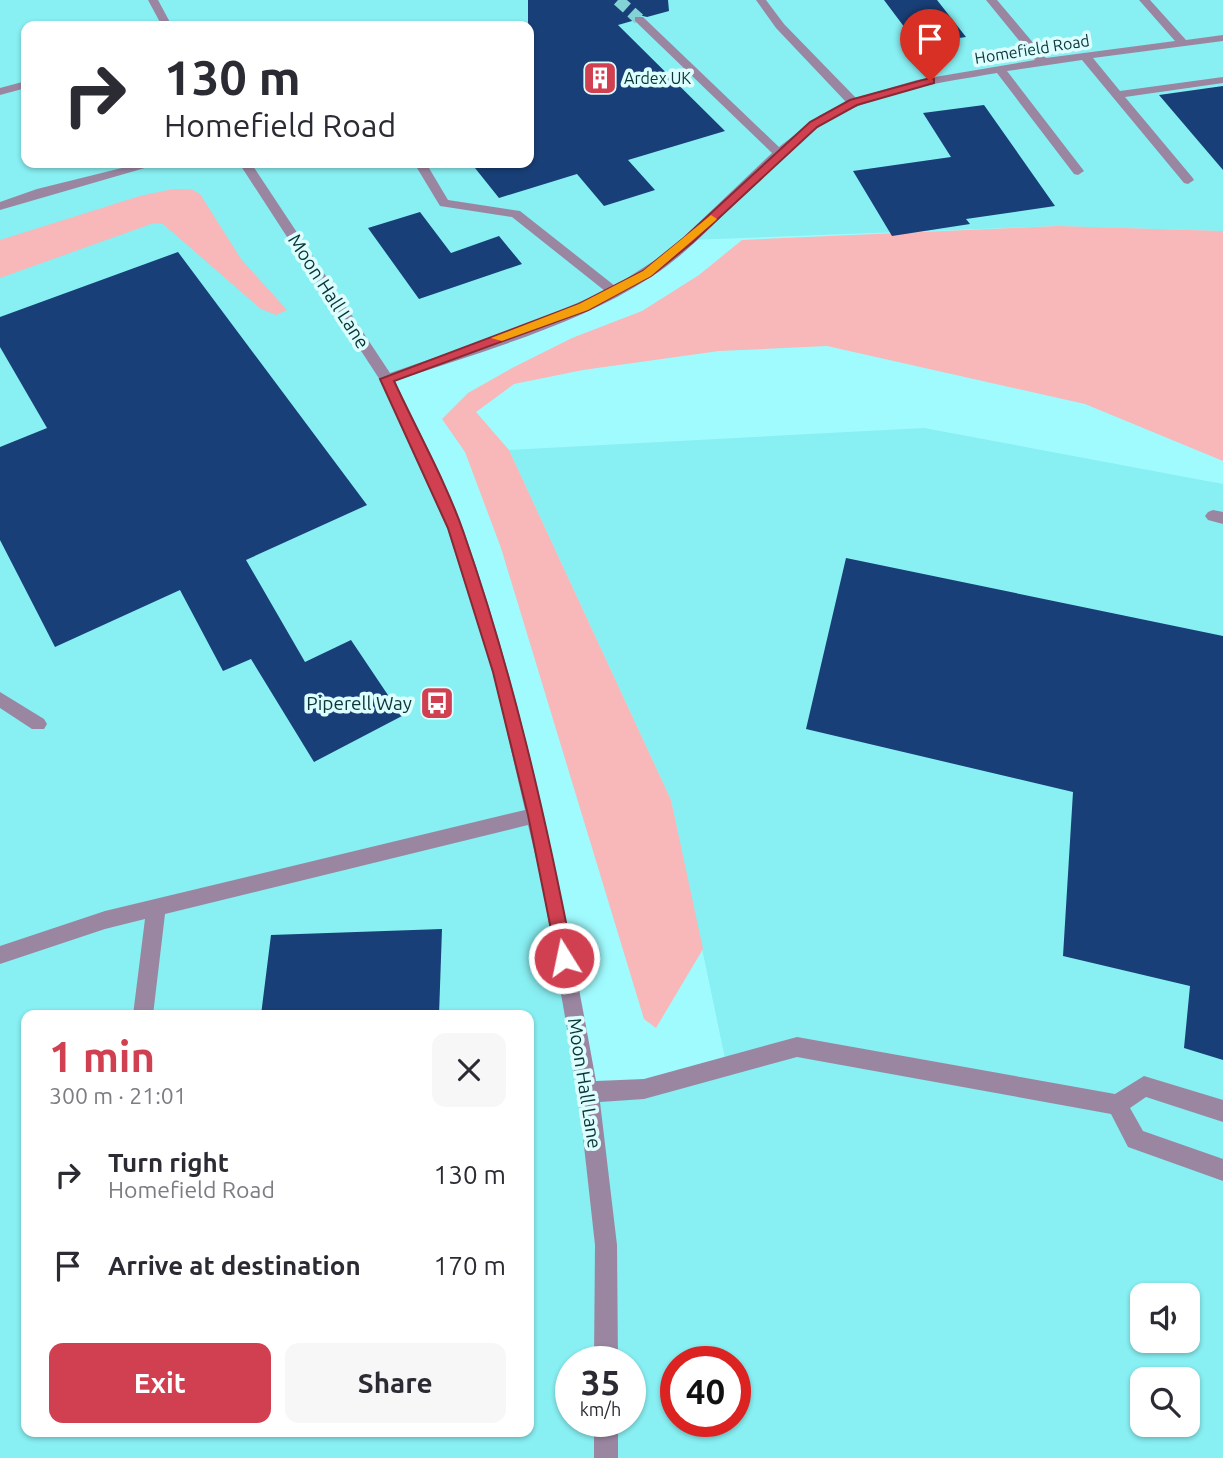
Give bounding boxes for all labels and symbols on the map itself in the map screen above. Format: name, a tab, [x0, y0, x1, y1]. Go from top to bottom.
pin	[900, 9, 960, 81]
street label: Homefield Road	[973, 31, 1091, 67]
building icon: Ardex UK	[581, 59, 619, 97]
place label: Ardex UK	[624, 69, 691, 87]
street label: Moon Hall Lane	[284, 230, 374, 352]
bus stop icon: Piperell Way	[418, 684, 456, 722]
place label: Piperell Way	[306, 692, 412, 714]
position arrow	[527, 921, 601, 995]
street label: Moon Hall Lane	[564, 1016, 606, 1150]
speed limit sign: 40	[660, 1346, 751, 1437]

